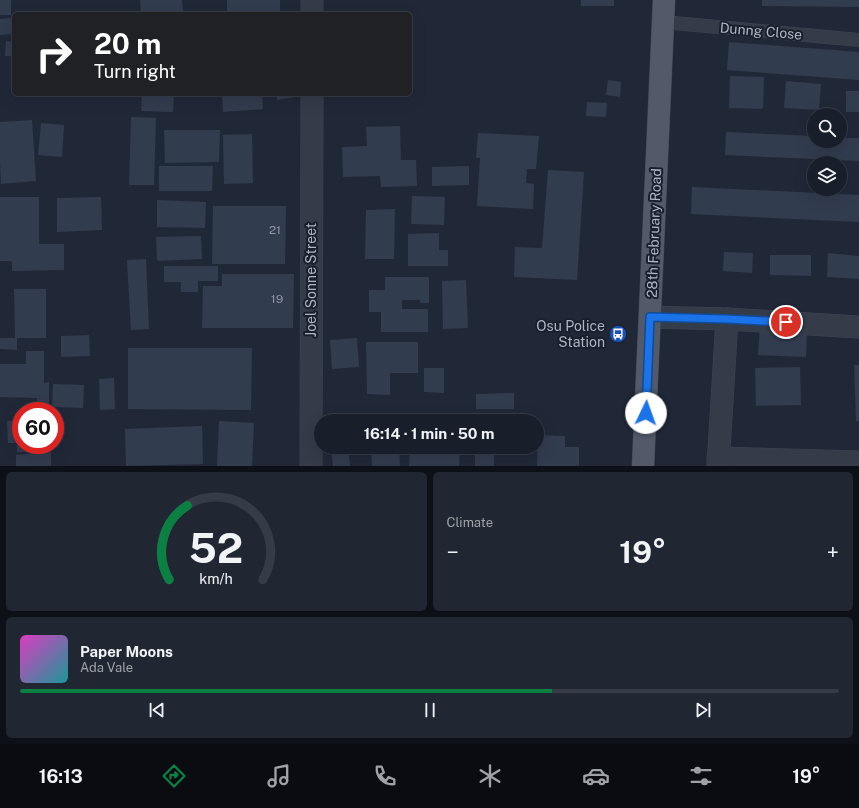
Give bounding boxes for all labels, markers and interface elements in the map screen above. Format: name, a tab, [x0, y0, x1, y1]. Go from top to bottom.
street label: Dunng Close	[719, 19, 803, 43]
text: 20 m	[94, 27, 161, 60]
icon: right	[28, 28, 80, 80]
text: Turn right	[94, 61, 176, 82]
map controls	[807, 108, 847, 196]
button: search	[807, 108, 847, 148]
button: layers	[807, 156, 847, 196]
street label: 28th February Road	[644, 168, 664, 298]
house number: 21	[269, 223, 281, 237]
street label: Joel Sonne Street	[303, 223, 319, 337]
house number: 19	[271, 292, 283, 306]
pin	[769, 305, 803, 339]
icon: arrive	[775, 311, 797, 333]
place label: Osu Police Station	[536, 318, 605, 350]
bus stop icon: Osu Police Station	[608, 324, 628, 344]
position arrow	[625, 392, 667, 434]
speed limit sign: 60	[12, 402, 64, 454]
text: 16:14 · 1 min · 50 m	[364, 425, 494, 442]
text: Climate	[447, 515, 493, 530]
text: 52	[189, 522, 243, 571]
text: 19°	[619, 534, 666, 570]
text: −	[447, 539, 459, 565]
text: +	[827, 539, 839, 565]
text: km/h	[199, 569, 233, 586]
text: Paper Moons	[80, 643, 173, 660]
text: Ada Vale	[80, 660, 133, 675]
icon: previous	[146, 699, 168, 721]
icon: pause	[419, 699, 441, 721]
icon: next	[692, 699, 714, 721]
icon: directions	[160, 762, 188, 790]
icon: music	[265, 762, 293, 790]
icon: phone	[371, 762, 399, 790]
icon: climate	[476, 762, 504, 790]
icon: car	[582, 762, 610, 790]
icon: filters	[687, 762, 715, 790]
text: 16:13	[39, 766, 83, 787]
text: 19°	[792, 766, 820, 787]

